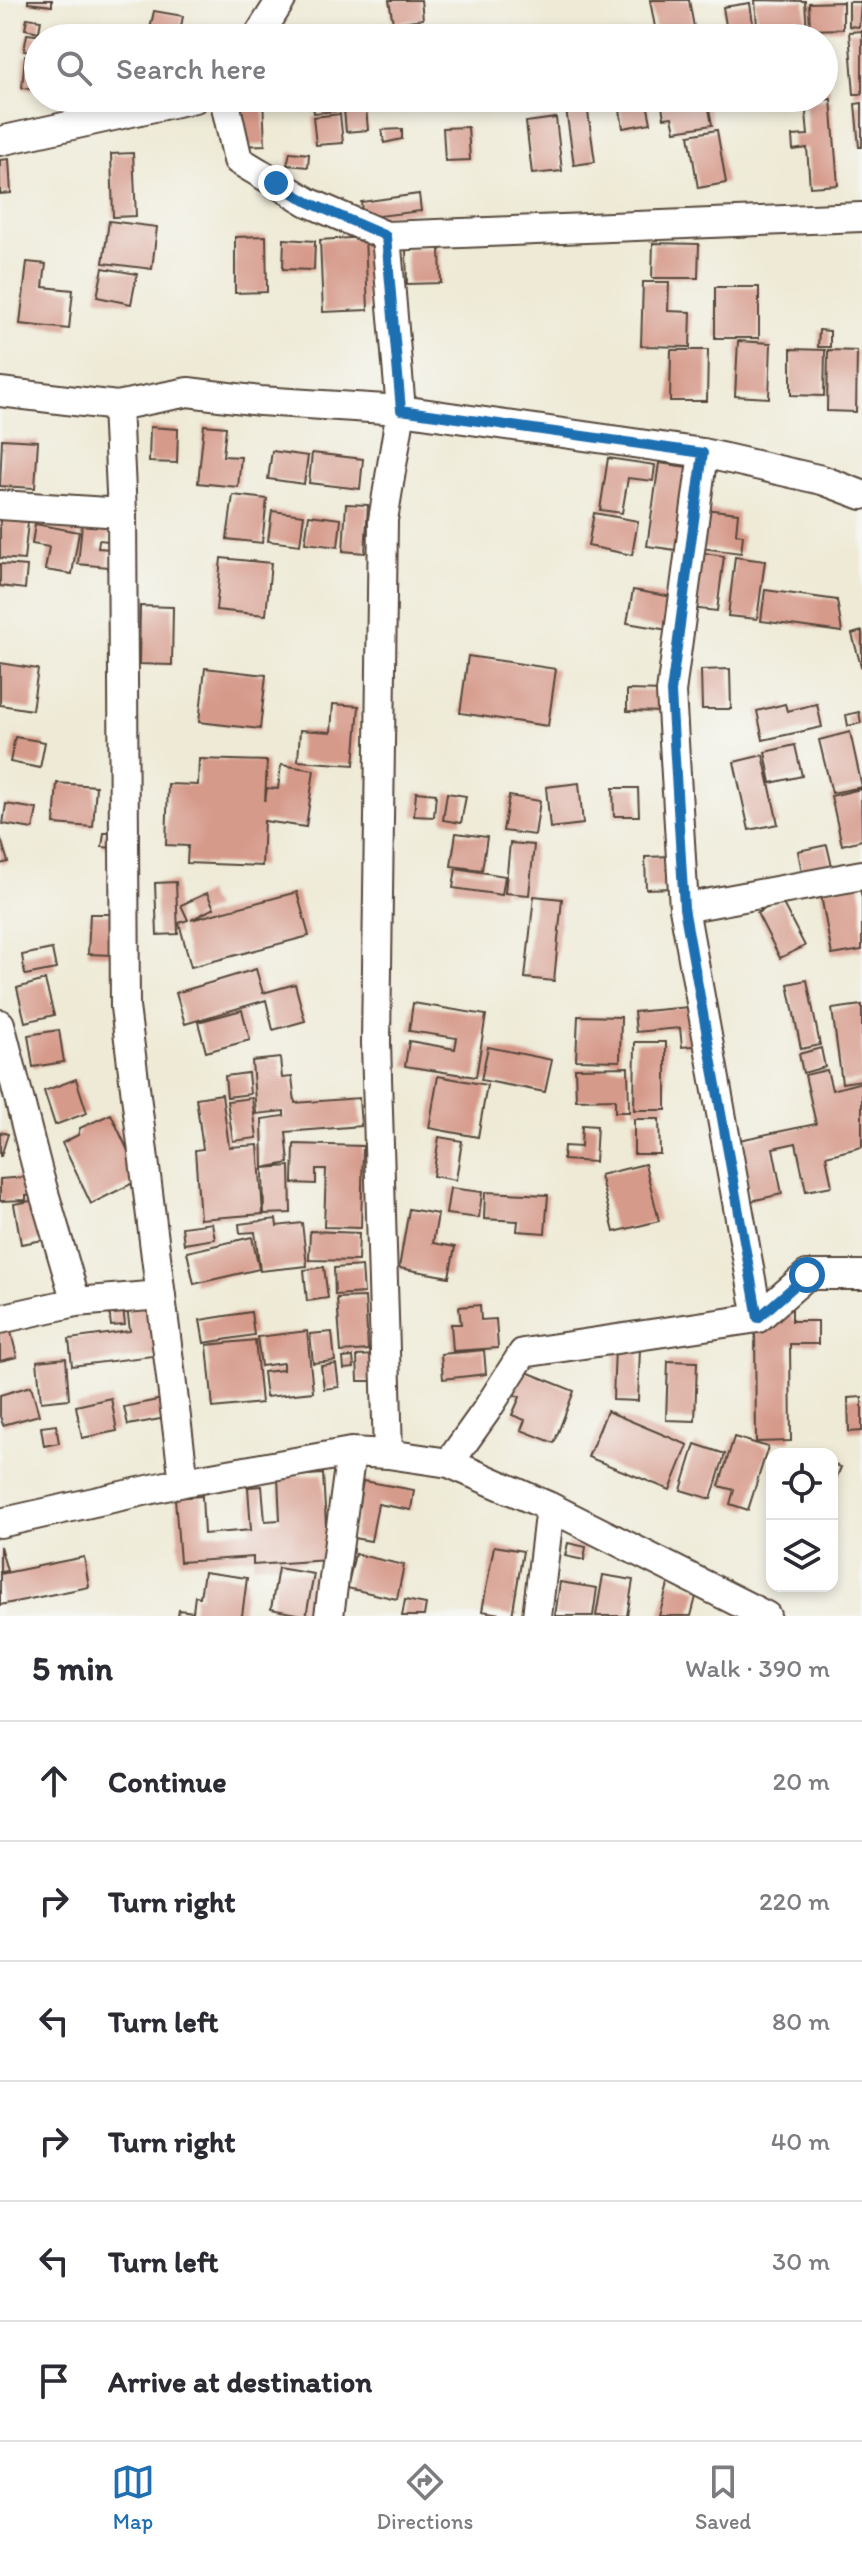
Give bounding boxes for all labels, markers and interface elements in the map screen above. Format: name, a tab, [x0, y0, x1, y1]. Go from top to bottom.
search box	[24, 24, 838, 112]
icon: search	[52, 46, 96, 90]
text: Search here	[116, 50, 266, 87]
route end	[258, 165, 294, 201]
route start	[789, 1257, 825, 1293]
map controls	[766, 1448, 838, 1592]
button: locate	[766, 1448, 838, 1520]
button: layers	[766, 1520, 838, 1592]
text: 5 min	[32, 1648, 113, 1689]
text: Walk · 390 m	[685, 1652, 830, 1684]
icon: ahead	[32, 1759, 76, 1803]
text: Continue	[108, 1763, 227, 1800]
text: 20 m	[773, 1765, 830, 1797]
icon: right	[32, 1879, 76, 1923]
text: Turn right	[108, 1883, 236, 1920]
text: 220 m	[759, 1885, 830, 1917]
icon: left	[32, 1999, 76, 2043]
text: Turn left	[108, 2003, 219, 2040]
text: 80 m	[772, 2005, 830, 2037]
icon: right	[32, 2119, 76, 2163]
text: Turn right	[108, 2123, 236, 2160]
text: 40 m	[771, 2125, 830, 2157]
icon: left	[32, 2239, 76, 2283]
text: Turn left	[108, 2243, 219, 2280]
text: 30 m	[772, 2245, 830, 2277]
icon: arrive	[32, 2359, 76, 2403]
text: Arrive at destination	[108, 2363, 372, 2400]
tab: Map	[111, 2460, 155, 2535]
tab: Directions	[377, 2460, 473, 2535]
tab: Saved	[695, 2460, 751, 2535]

